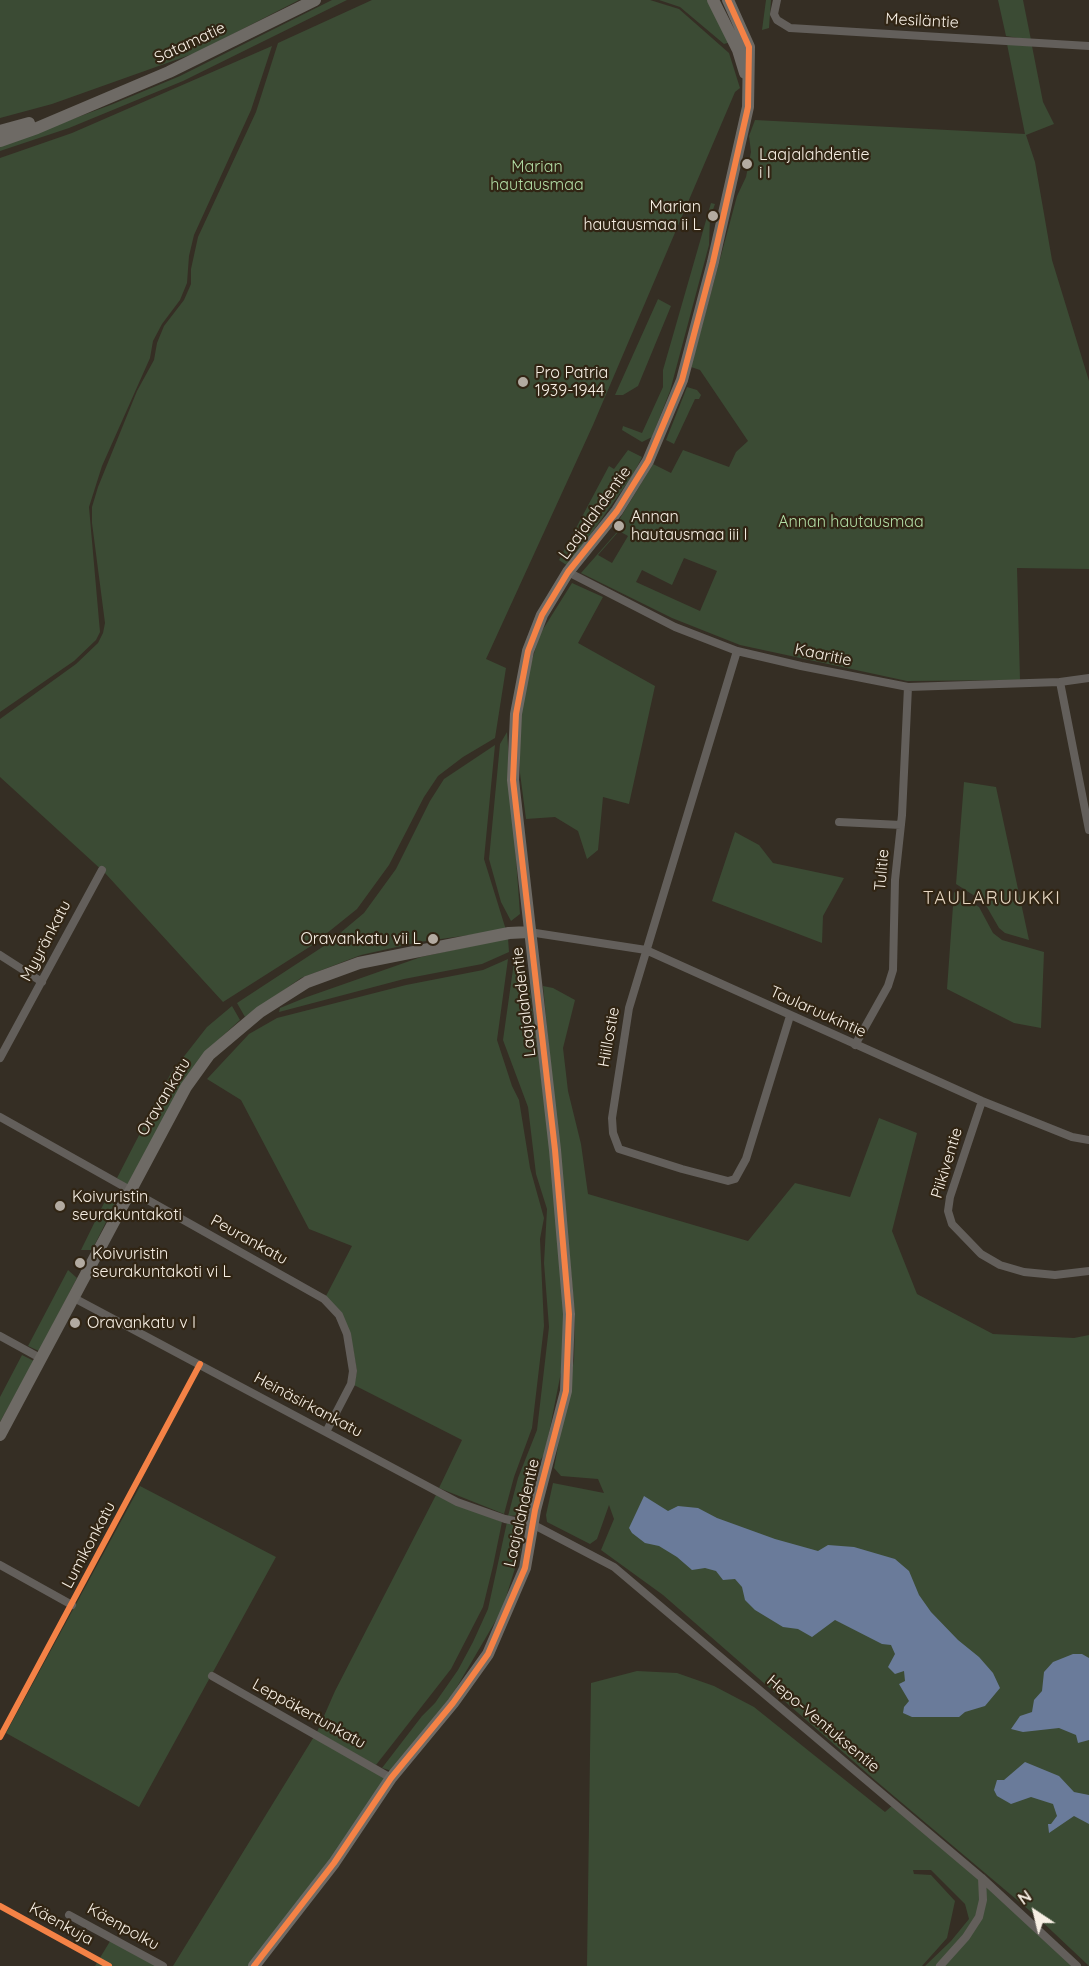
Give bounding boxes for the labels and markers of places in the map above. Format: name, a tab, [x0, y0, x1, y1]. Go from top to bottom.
place label: Laajalahdentie i I	[759, 145, 869, 183]
marker: Laajalahdentie i I	[740, 157, 754, 171]
place label: Marian hautausmaa ii L	[583, 197, 701, 235]
marker: Marian hautausmaa ii L	[706, 209, 720, 223]
place label: Pro Patria 1939-1944	[535, 363, 608, 401]
marker: Pro Patria 1939-1944	[516, 375, 530, 389]
place label: Annan hautausmaa iii I	[631, 507, 747, 545]
marker: Annan hautausmaa iii I	[612, 519, 626, 533]
place label: Oravankatu vii L	[301, 929, 421, 949]
marker: Oravankatu vii L	[426, 932, 440, 946]
place label: Koivuristin seurakuntakoti	[72, 1187, 182, 1225]
marker: Koivuristin seurakuntakoti	[53, 1199, 67, 1213]
place label: Koivuristin seurakuntakoti vi L	[92, 1244, 231, 1282]
marker: Koivuristin seurakuntakoti vi L	[73, 1256, 87, 1270]
place label: Oravankatu v I	[87, 1313, 196, 1333]
marker: Oravankatu v I	[68, 1316, 82, 1330]

